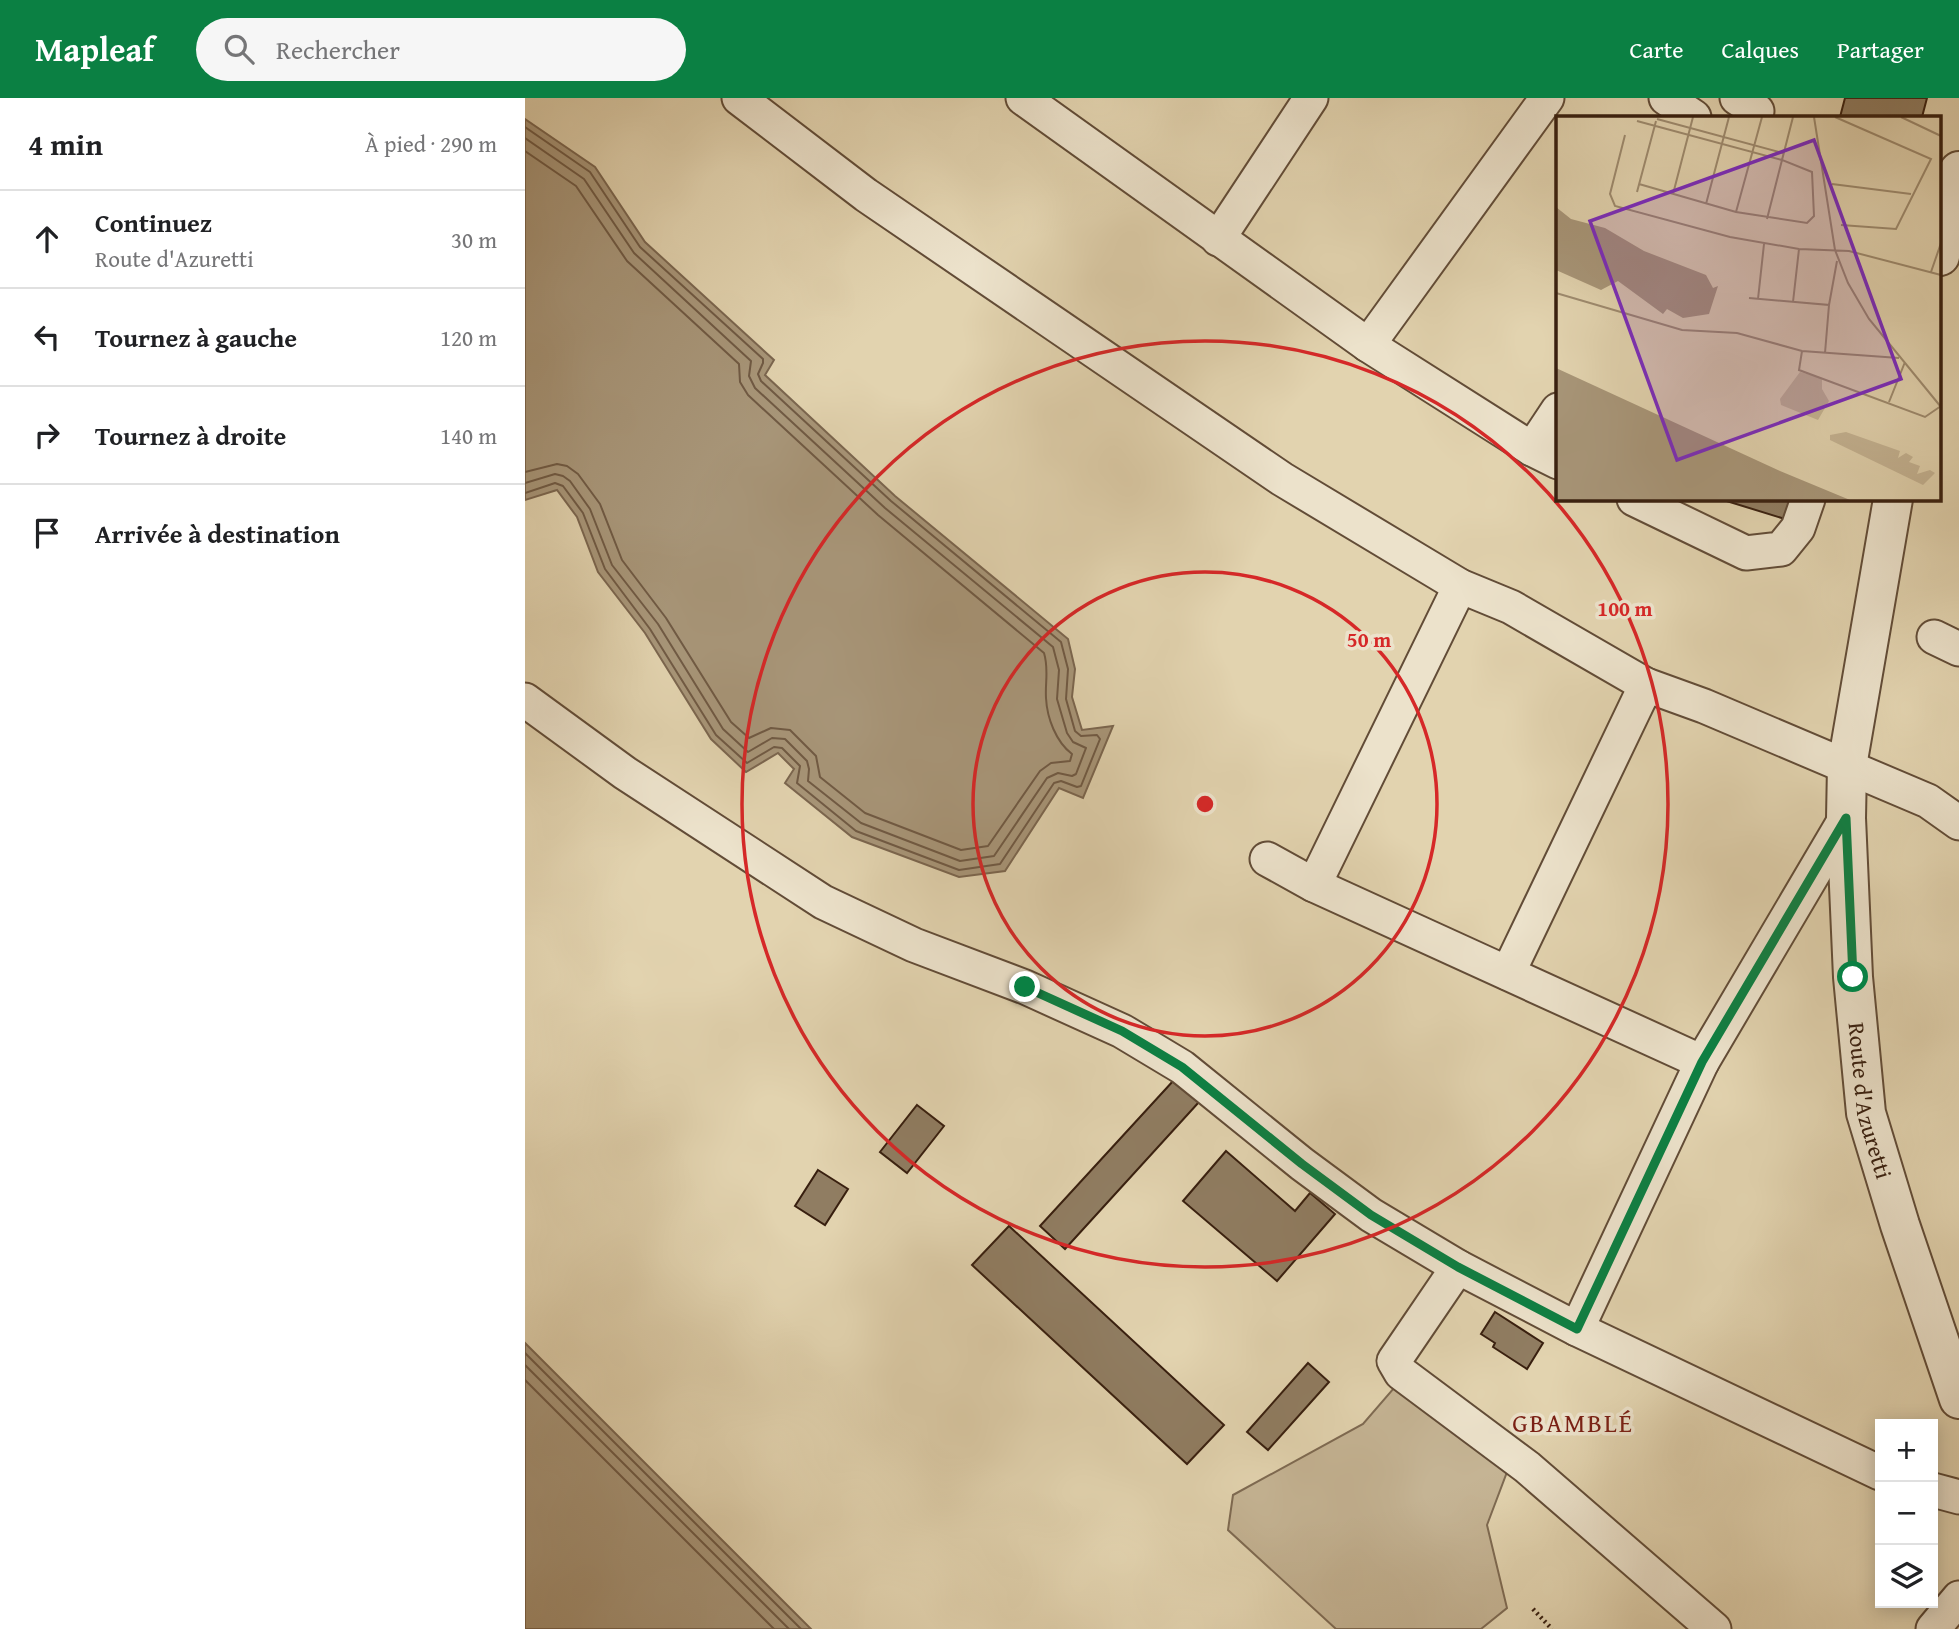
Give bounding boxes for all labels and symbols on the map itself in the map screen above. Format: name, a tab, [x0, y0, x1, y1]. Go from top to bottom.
inset map	[1556, 116, 1941, 500]
text: 100 m	[1597, 593, 1653, 624]
text: 50 m	[1347, 624, 1391, 655]
centre of rings	[1193, 792, 1217, 816]
route start	[1837, 961, 1868, 992]
route end	[1009, 971, 1040, 1002]
street label: Route d'Azuretti	[1841, 1021, 1901, 1183]
district label: GBAMBLÉ	[1512, 1403, 1634, 1442]

